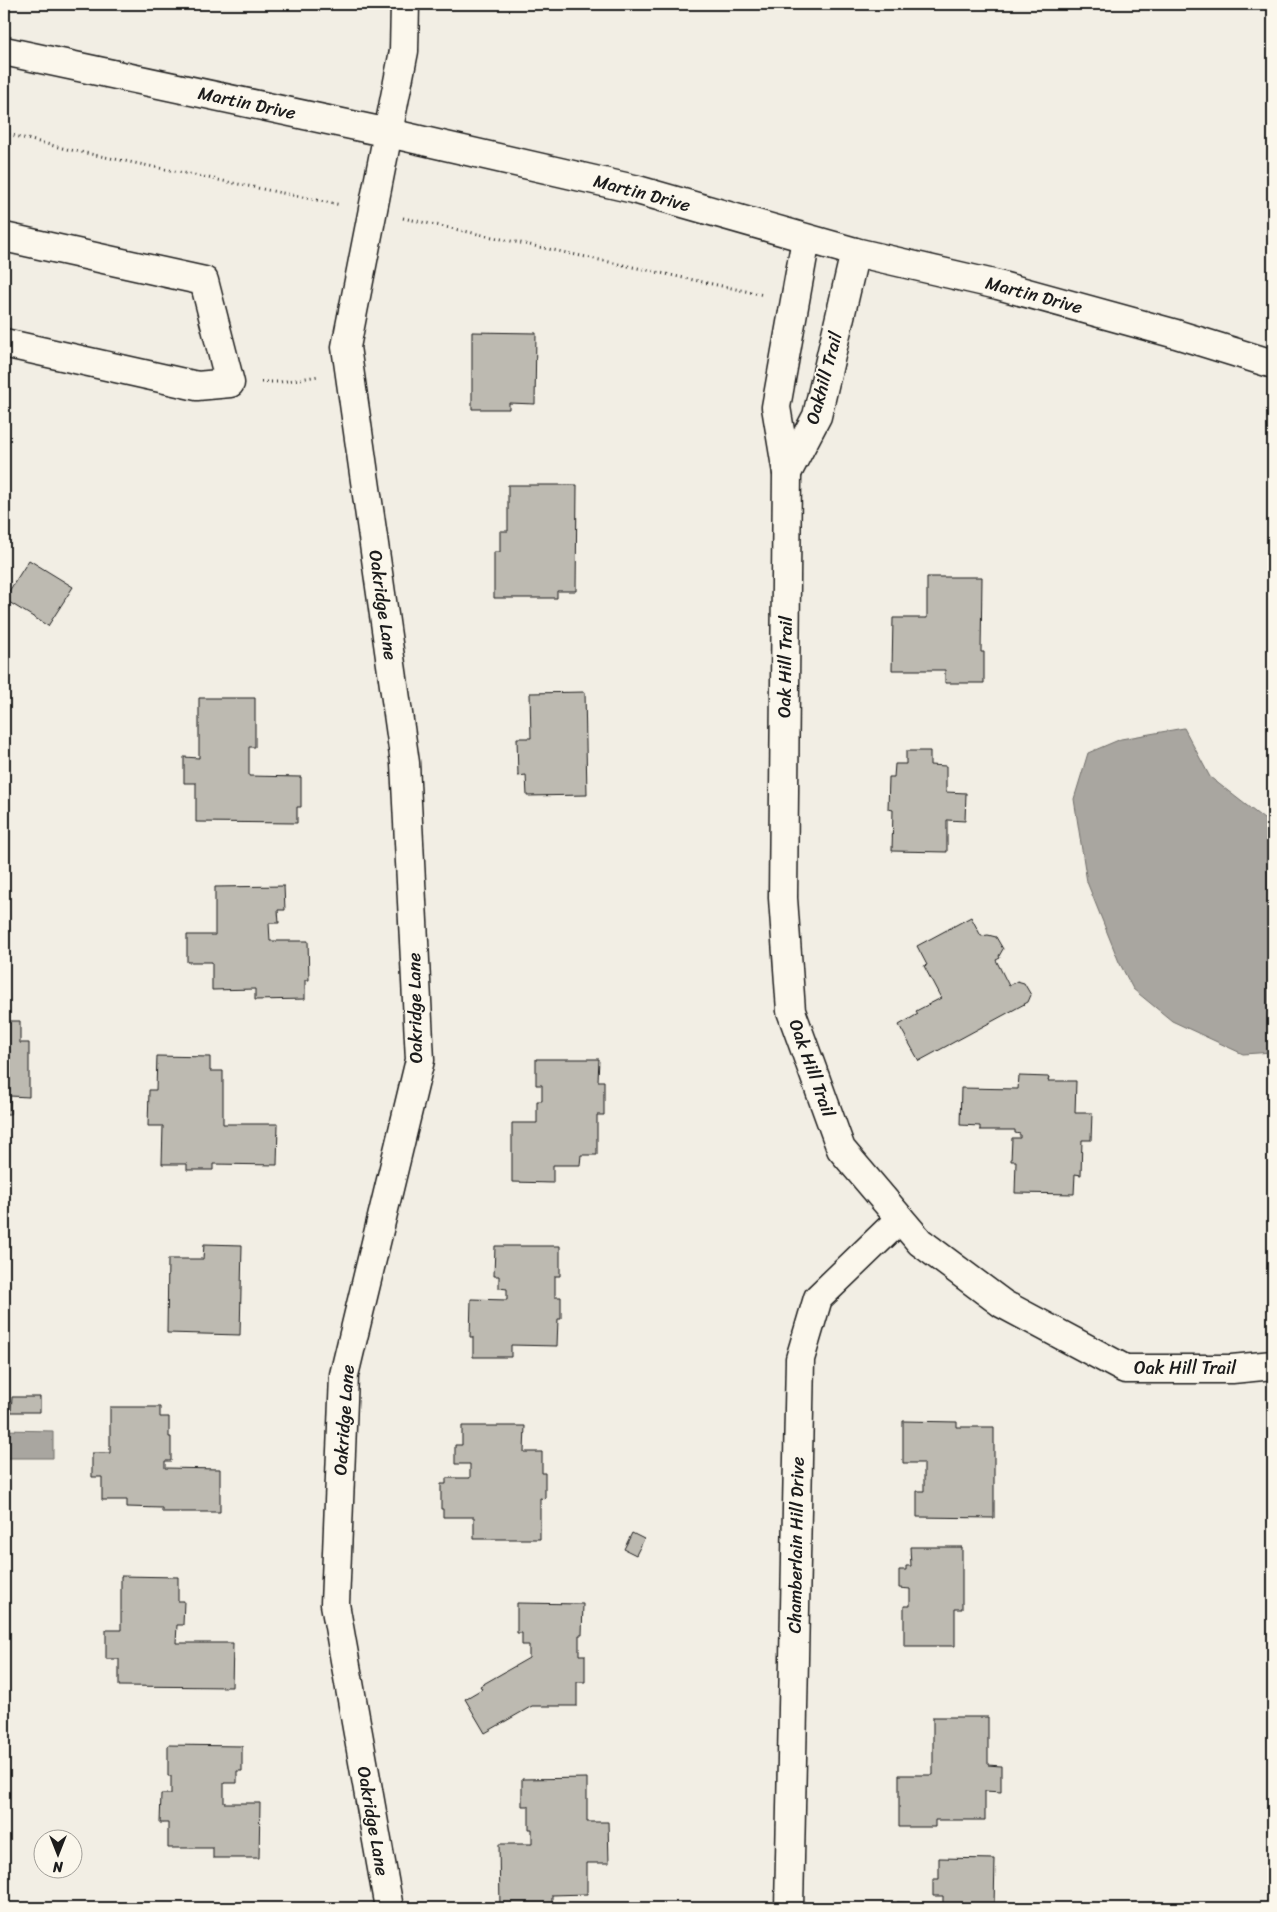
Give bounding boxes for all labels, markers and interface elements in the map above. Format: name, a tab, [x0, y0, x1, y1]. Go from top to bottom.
street label: Martin Drive	[195, 77, 299, 129]
street label: Martin Drive	[590, 165, 694, 221]
street label: Martin Drive	[982, 267, 1086, 323]
street label: Oakhill Trail	[796, 327, 852, 428]
street label: Oakridge Lane	[359, 548, 407, 662]
street label: Oak Hill Trail	[768, 615, 802, 718]
street label: Oakridge Lane	[398, 952, 432, 1064]
street label: Oak Hill Trail	[780, 1015, 845, 1122]
street label: Oak Hill Trail	[1134, 1352, 1237, 1384]
street label: Oakridge Lane	[324, 1364, 364, 1476]
street label: Chamberlain Hill Drive	[778, 1456, 814, 1634]
street label: Oakridge Lane	[348, 1764, 398, 1878]
north arrow	[32, 1830, 82, 1880]
text: N	[53, 1854, 64, 1879]

